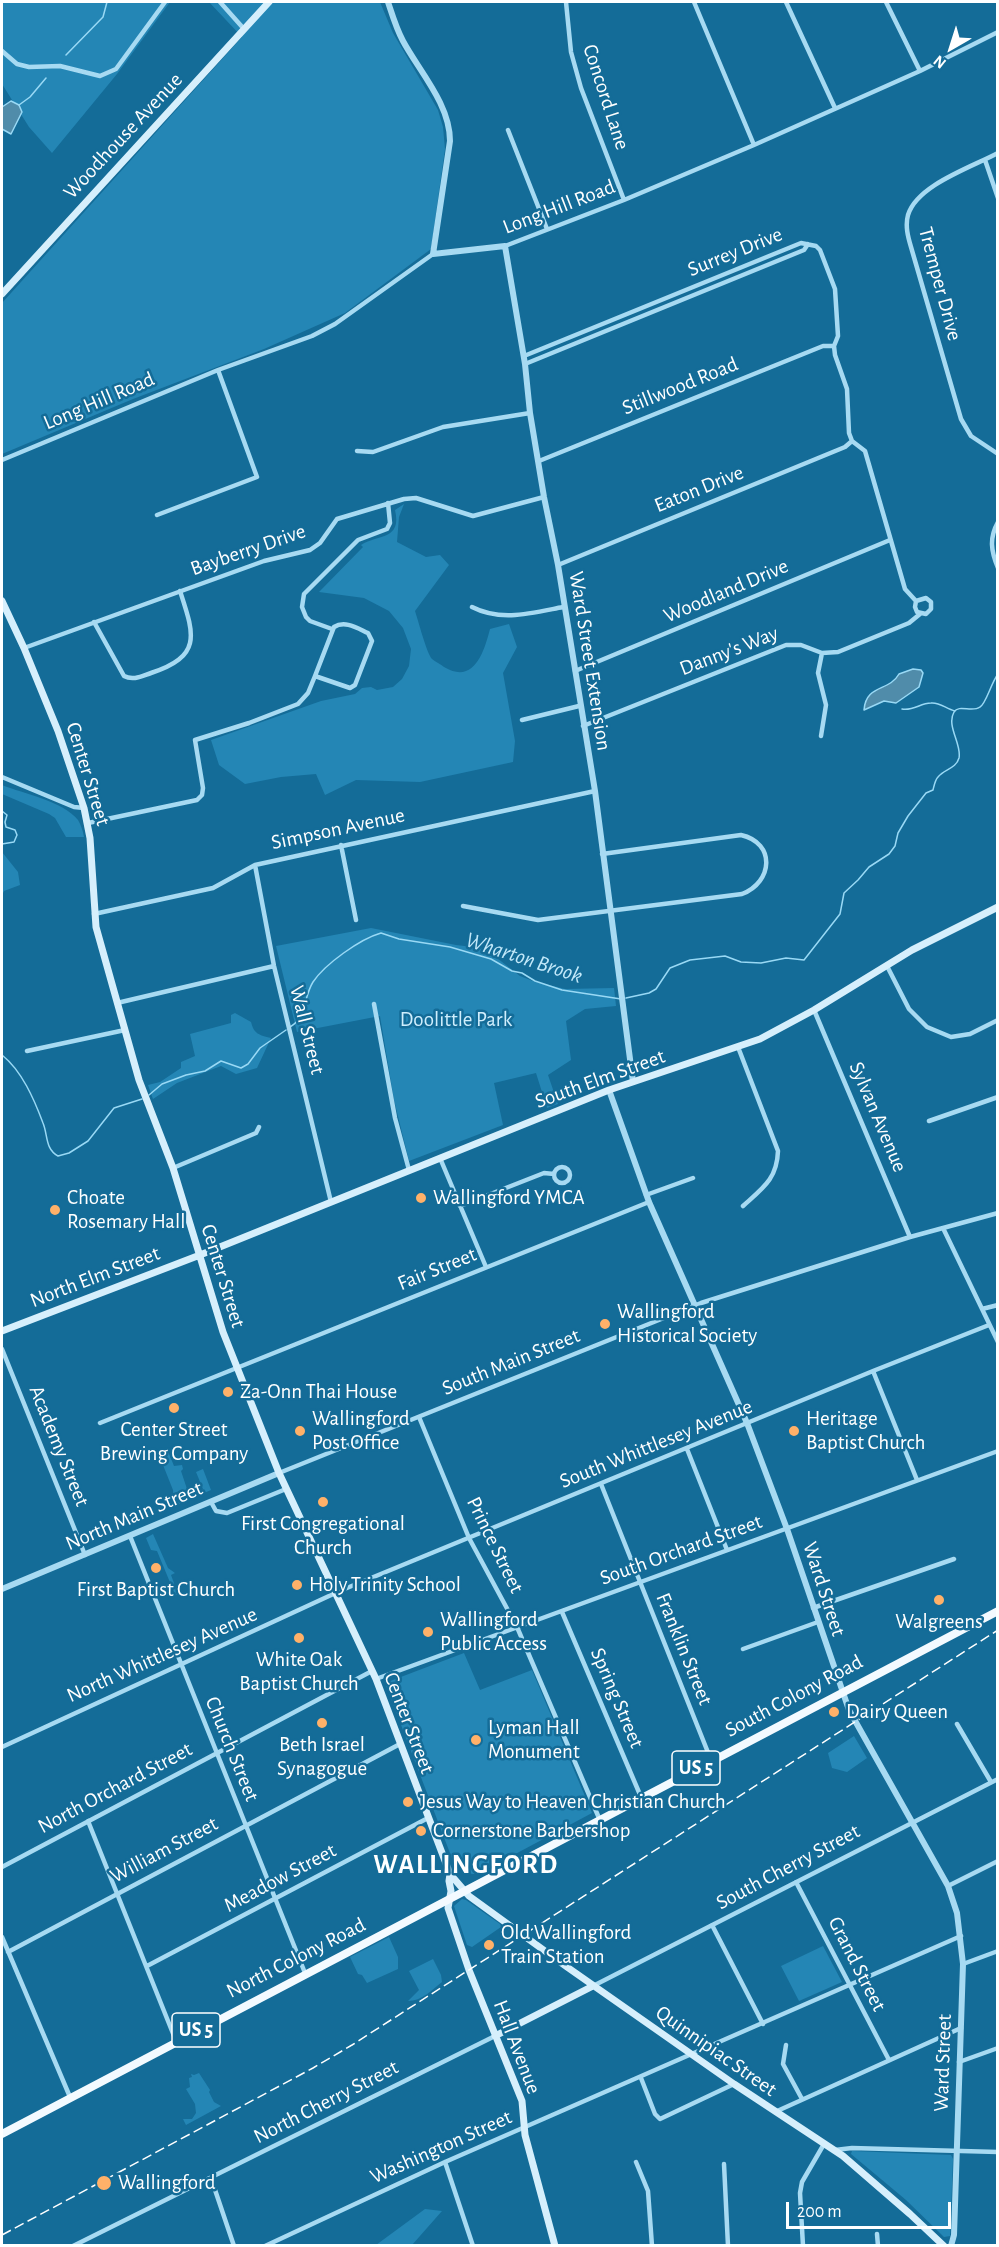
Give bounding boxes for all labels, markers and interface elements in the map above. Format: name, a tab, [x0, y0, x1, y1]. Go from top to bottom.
north arrow	[921, 18, 981, 78]
street label: Concord Lane	[577, 41, 635, 153]
text: N	[930, 52, 949, 72]
street label: Woodhouse Avenue	[58, 68, 188, 204]
street label: Long Hill Road	[499, 174, 619, 240]
street label: Surrey Drive	[684, 222, 786, 282]
street label: Tremper Drive	[913, 224, 967, 344]
street label: Stillwood Road	[618, 351, 742, 421]
street label: Long Hill Road	[40, 366, 158, 436]
street label: Eaton Drive	[651, 460, 747, 518]
street label: Bayberry Drive	[187, 519, 309, 581]
street label: Woodland Drive	[660, 553, 792, 629]
street label: Ward Street Extension	[563, 570, 617, 752]
street label: Danny's Way	[676, 621, 782, 681]
street label: Center Street	[60, 719, 116, 829]
street label: Simpson Avenue	[269, 803, 407, 855]
water label: Wharton Brook	[462, 927, 586, 989]
street label: Wall Street	[284, 983, 330, 1077]
park label: Doolittle Park	[400, 1007, 512, 1033]
street label: South Elm Street	[532, 1044, 668, 1114]
street label: Sylvan Avenue	[844, 1058, 912, 1176]
place label: Choate Rosemary Hall	[67, 1185, 185, 1235]
place label: Wallingford YMCA	[433, 1185, 585, 1211]
marker: Wallingford YMCA	[414, 1191, 428, 1205]
marker: Choate Rosemary Hall	[48, 1203, 62, 1217]
street label: Center Street	[195, 1221, 251, 1331]
street label: North Elm Street	[27, 1241, 163, 1313]
street label: Fair Street	[394, 1242, 480, 1296]
place label: Wallingford Historical Society	[617, 1299, 757, 1349]
marker: Wallingford Historical Society	[598, 1317, 612, 1331]
street label: South Main Street	[438, 1323, 584, 1401]
place label: Za-Onn Thai House	[240, 1379, 397, 1405]
street label: Academy Street	[23, 1382, 95, 1510]
marker: Za-Onn Thai House	[221, 1385, 235, 1399]
street label: South Whittlesey Avenue	[556, 1394, 756, 1494]
marker: Center Street Brewing Company	[167, 1401, 181, 1415]
place label: Wallingford Post Office	[312, 1406, 410, 1456]
place label: Heritage Baptist Church	[806, 1406, 925, 1456]
place label: Center Street Brewing Company	[100, 1417, 248, 1467]
marker: Wallingford Post Office	[293, 1424, 307, 1438]
marker: Heritage Baptist Church	[787, 1424, 801, 1438]
street label: North Main Street	[62, 1476, 206, 1556]
street label: Prince Street	[461, 1493, 529, 1597]
marker: First Congregational Church	[316, 1495, 330, 1509]
street label: South Orchard Street	[596, 1509, 766, 1591]
place label: First Congregational Church	[241, 1511, 405, 1561]
street label: Ward Street	[797, 1539, 851, 1639]
marker: First Baptist Church	[149, 1561, 163, 1575]
place label: Holy Trinity School	[309, 1572, 461, 1598]
place label: First Baptist Church	[77, 1577, 235, 1603]
marker: Holy Trinity School	[290, 1578, 304, 1592]
street label: Franklin Street	[650, 1589, 718, 1709]
marker: Walgreens	[932, 1593, 946, 1607]
street label: North Whittlesey Avenue	[63, 1602, 261, 1708]
place label: Wallingford Public Access	[440, 1607, 547, 1657]
place label: Walgreens	[895, 1609, 983, 1635]
marker: Wallingford Public Access	[421, 1625, 435, 1639]
marker: White Oak Baptist Church	[292, 1631, 306, 1645]
street label: Spring Street	[585, 1644, 649, 1752]
place label: White Oak Baptist Church	[239, 1647, 359, 1697]
street label: South Colony Road	[721, 1649, 867, 1743]
street label: Center Street	[378, 1669, 440, 1777]
street label: Church Street	[200, 1693, 264, 1805]
place label: Dairy Queen	[846, 1699, 948, 1725]
marker: Dairy Queen	[827, 1705, 841, 1719]
place label: Lyman Hall Monument	[488, 1715, 580, 1765]
marker: Beth Israel Synagogue	[315, 1716, 329, 1730]
place label: Beth Israel Synagogue	[277, 1732, 367, 1782]
marker: Lyman Hall Monument	[469, 1733, 483, 1747]
street label: North Orchard Street	[34, 1737, 196, 1839]
road number: US 5	[672, 1751, 720, 1785]
place label: Jesus Way to Heaven Christian Church	[420, 1789, 726, 1815]
marker: Jesus Way to Heaven Christian Church	[401, 1795, 415, 1809]
street label: William Street	[106, 1811, 222, 1889]
place label: Cornerstone Barbershop	[433, 1818, 630, 1844]
street label: South Cherry Street	[712, 1819, 864, 1915]
marker: Cornerstone Barbershop	[414, 1824, 428, 1838]
street label: Meadow Street	[220, 1838, 340, 1918]
district label: WALLINGFORD	[373, 1849, 559, 1881]
street label: North Colony Road	[222, 1912, 370, 2004]
street label: Grand Street	[822, 1912, 892, 2016]
place label: Old Wallingford Train Station	[501, 1920, 631, 1970]
marker: Old Wallingford Train Station	[482, 1938, 496, 1952]
street label: Hall Avenue	[488, 1996, 546, 2098]
street label: Quinnipiac Street	[651, 2000, 781, 2102]
road number: US 5	[172, 2013, 220, 2047]
street label: Ward Street	[929, 2014, 957, 2112]
street label: North Cherry Street	[249, 2055, 403, 2149]
street label: Washington Street	[366, 2104, 516, 2190]
place label: Wallingford	[118, 2170, 216, 2196]
marker: Wallingford	[95, 2174, 113, 2192]
scale bar	[789, 2190, 954, 2228]
text: 200 m	[797, 2203, 842, 2221]

